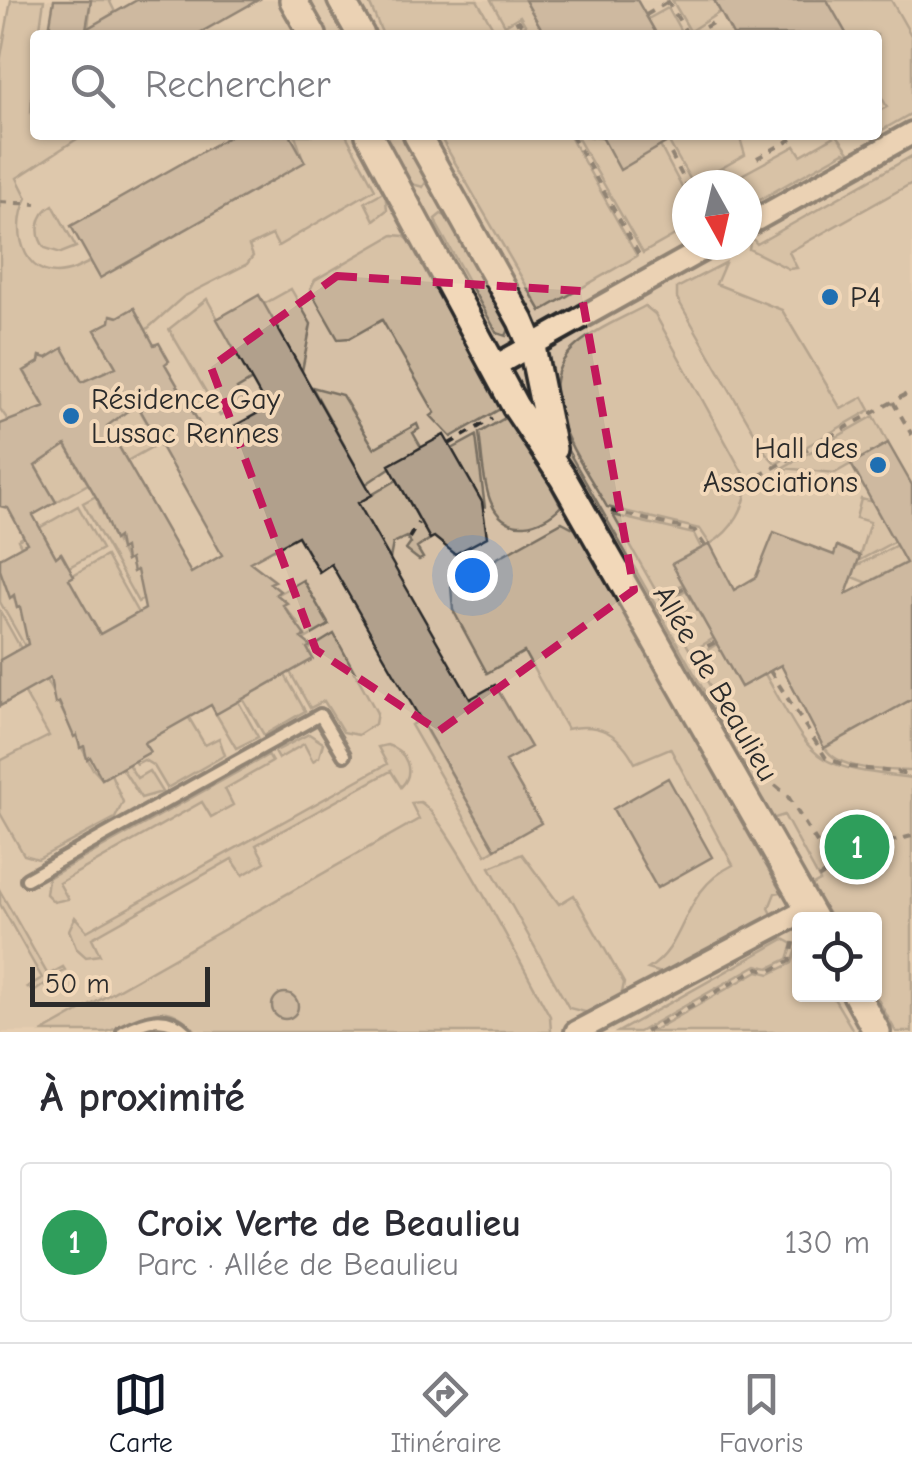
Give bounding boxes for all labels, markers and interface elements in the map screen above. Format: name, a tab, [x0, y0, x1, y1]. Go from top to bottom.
search box	[30, 30, 882, 140]
icon: search	[65, 58, 120, 113]
text: Rechercher	[145, 63, 331, 107]
north arrow	[672, 170, 762, 260]
place label: P4	[850, 280, 881, 315]
marker: P4	[819, 286, 841, 308]
place label: Résidence Gay Lussac Rennes	[91, 382, 281, 451]
marker: Résidence Gay Lussac Rennes	[60, 405, 82, 427]
place label: Hall des Associations	[703, 431, 858, 500]
marker: Hall des Associations	[867, 454, 889, 476]
your location	[447, 550, 498, 601]
street label: Allée de Beaulieu	[645, 579, 786, 787]
pin: 1	[824, 810, 890, 884]
map controls	[792, 912, 882, 1002]
button: locate	[792, 912, 882, 1002]
scale bar	[30, 962, 210, 1006]
text: 50 m	[45, 968, 110, 1000]
text: À proximité	[40, 1073, 245, 1122]
text: Croix Verte de Beaulieu	[137, 1202, 521, 1246]
text: 1	[68, 1224, 81, 1261]
text: 130 m	[784, 1224, 870, 1261]
text: Parc · Allée de Beaulieu	[137, 1246, 459, 1283]
tab: Carte	[109, 1367, 173, 1459]
tab: Itinéraire	[391, 1367, 501, 1459]
tab: Favoris	[719, 1367, 803, 1459]

